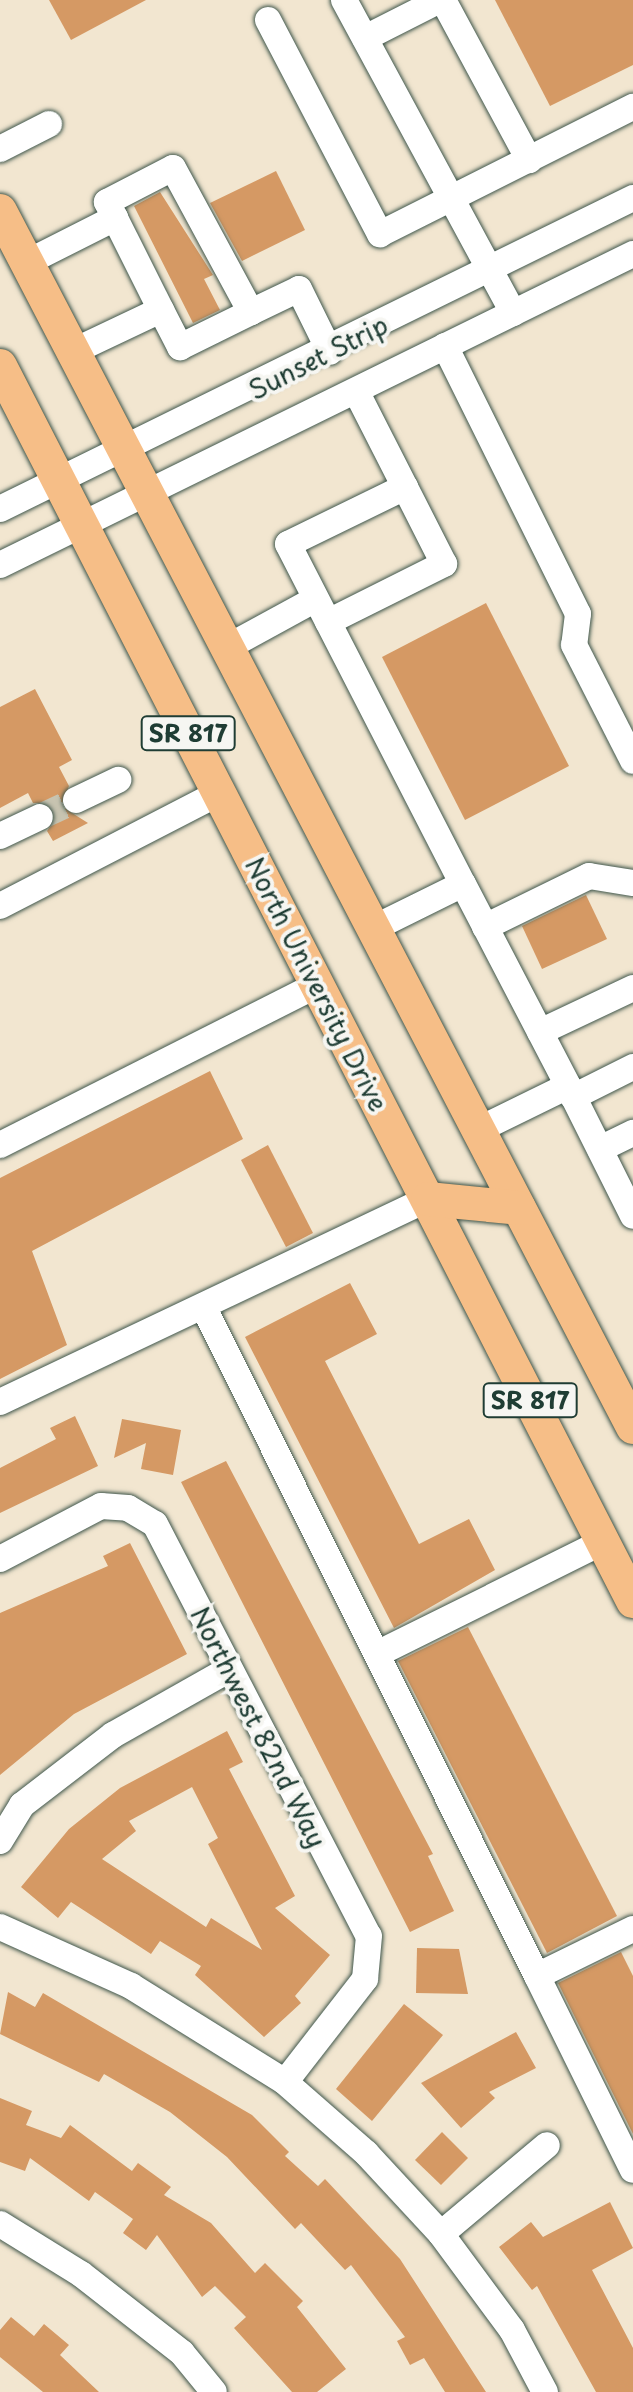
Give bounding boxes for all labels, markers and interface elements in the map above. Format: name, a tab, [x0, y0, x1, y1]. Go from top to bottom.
street label: Sunset Strip	[242, 308, 394, 406]
road number: SR 817	[140, 713, 236, 753]
street label: North University Drive	[239, 852, 395, 1116]
road number: SR 817	[482, 1380, 578, 1420]
street label: Northwest 82nd Way	[185, 1601, 333, 1853]

